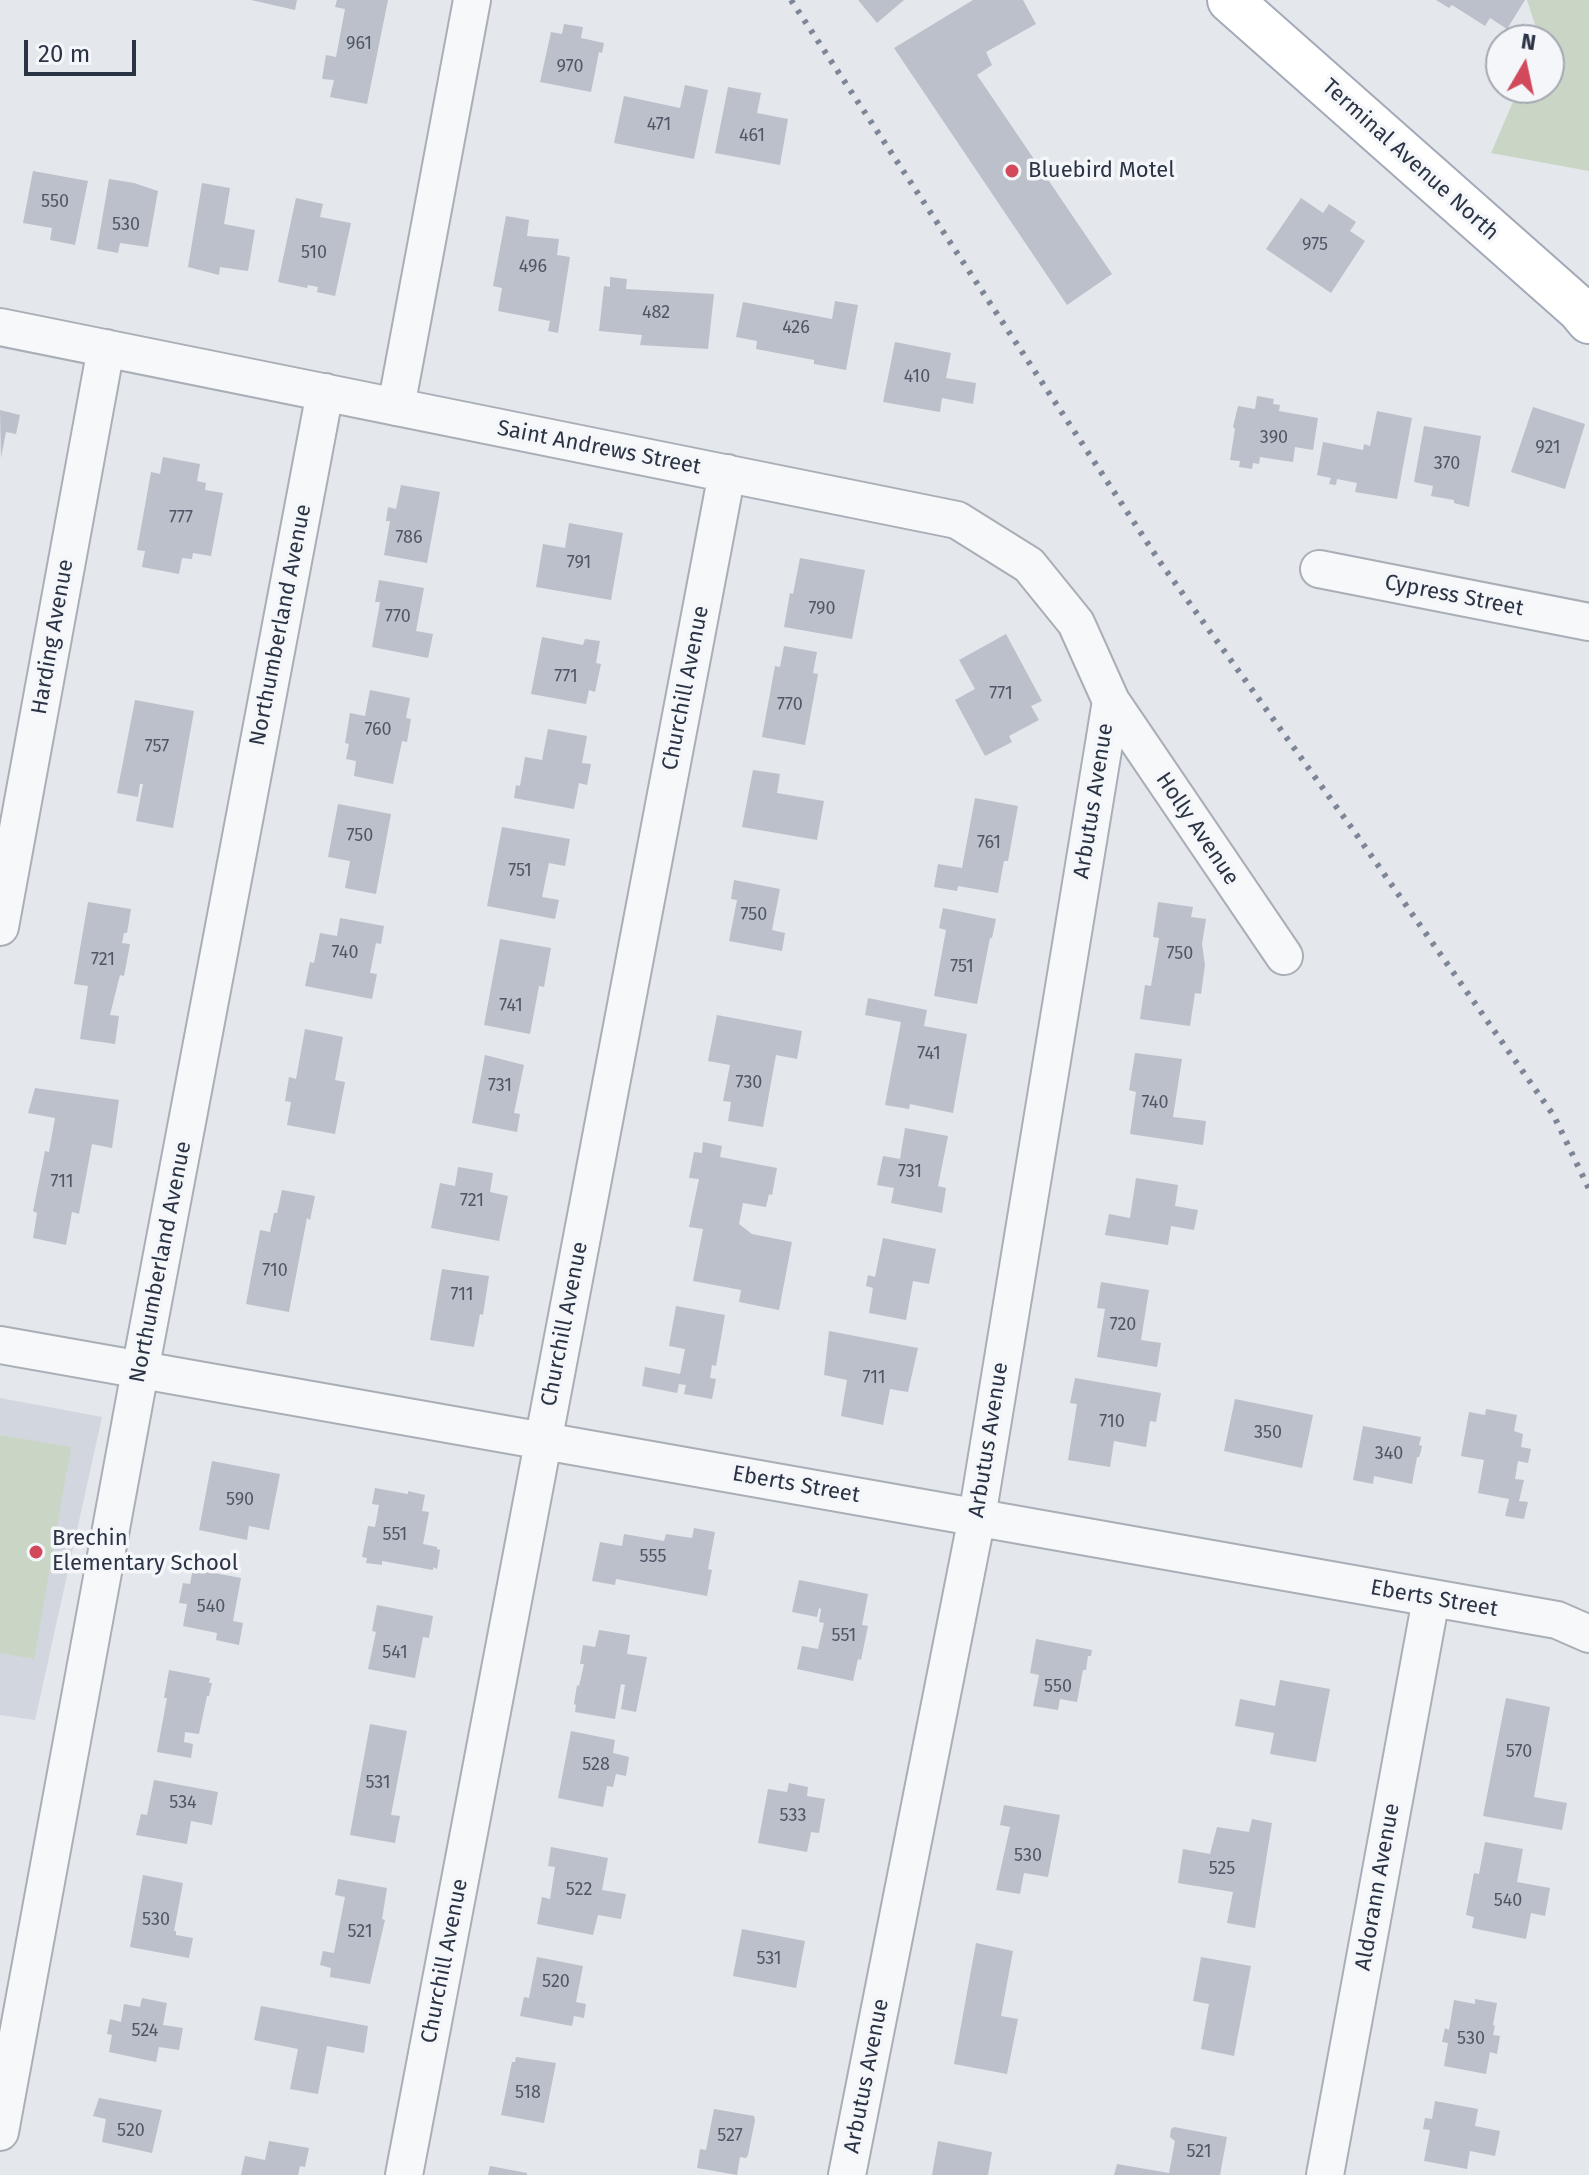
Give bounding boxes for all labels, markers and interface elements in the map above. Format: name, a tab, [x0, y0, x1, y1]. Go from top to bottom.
scale bar	[28, 24, 140, 74]
north arrow	[1485, 24, 1565, 104]
text: N	[1519, 27, 1538, 56]
house number: 961	[346, 33, 372, 55]
text: 20 m	[38, 40, 90, 68]
house number: 970	[557, 56, 583, 78]
street label: Terminal Avenue North	[1316, 74, 1504, 246]
house number: 471	[647, 114, 671, 136]
house number: 461	[739, 125, 765, 147]
place label: Bluebird Motel	[1028, 158, 1175, 184]
marker: Bluebird Motel	[1003, 162, 1021, 180]
house number: 550	[41, 191, 69, 213]
house number: 530	[112, 214, 140, 236]
house number: 975	[1302, 234, 1328, 256]
house number: 510	[301, 242, 327, 264]
house number: 496	[519, 256, 547, 278]
house number: 482	[642, 302, 670, 324]
house number: 426	[782, 317, 810, 339]
house number: 410	[904, 366, 930, 388]
street label: Saint Andrews Street	[495, 415, 703, 481]
house number: 390	[1260, 427, 1288, 449]
house number: 921	[1535, 437, 1561, 459]
house number: 370	[1434, 453, 1460, 475]
street label: Northumberland Avenue	[245, 502, 317, 748]
house number: 777	[169, 507, 193, 529]
house number: 786	[395, 527, 423, 549]
house number: 791	[567, 552, 591, 574]
street label: Harding Avenue	[26, 557, 80, 717]
street label: Cypress Street	[1382, 570, 1526, 622]
house number: 790	[808, 598, 836, 620]
street label: Churchill Avenue	[657, 604, 715, 772]
house number: 770	[385, 606, 411, 628]
house number: 771	[554, 666, 578, 688]
house number: 771	[989, 683, 1013, 705]
house number: 770	[777, 694, 803, 716]
house number: 760	[364, 719, 392, 741]
street label: Arbutus Avenue	[1069, 721, 1119, 881]
house number: 757	[145, 736, 169, 758]
street label: Holly Avenue	[1150, 768, 1244, 890]
house number: 750	[347, 825, 373, 847]
house number: 761	[977, 832, 1001, 854]
house number: 751	[508, 860, 532, 882]
house number: 750	[741, 904, 767, 926]
house number: 740	[332, 942, 358, 964]
house number: 750	[1167, 943, 1193, 965]
house number: 721	[91, 949, 115, 971]
house number: 751	[950, 956, 974, 978]
house number: 741	[499, 995, 523, 1017]
house number: 741	[917, 1043, 941, 1065]
house number: 730	[736, 1072, 762, 1094]
house number: 731	[488, 1075, 512, 1097]
house number: 740	[1142, 1092, 1168, 1114]
street label: Northumberland Avenue	[125, 1139, 197, 1385]
house number: 731	[898, 1161, 922, 1183]
house number: 711	[50, 1171, 74, 1193]
house number: 721	[460, 1190, 484, 1212]
street label: Churchill Avenue	[536, 1240, 594, 1408]
house number: 710	[262, 1260, 288, 1282]
house number: 711	[450, 1284, 474, 1306]
house number: 720	[1110, 1314, 1136, 1336]
street label: Arbutus Avenue	[964, 1360, 1014, 1520]
house number: 711	[862, 1367, 886, 1389]
house number: 710	[1099, 1411, 1125, 1433]
house number: 350	[1254, 1422, 1282, 1444]
house number: 340	[1375, 1443, 1403, 1465]
street label: Eberts Street	[730, 1461, 862, 1509]
house number: 590	[226, 1489, 254, 1511]
house number: 551	[383, 1524, 407, 1546]
place label: Brechin Elementary School	[52, 1526, 238, 1578]
marker: Brechin Elementary School	[27, 1543, 45, 1561]
house number: 555	[640, 1546, 666, 1568]
street label: Eberts Street	[1368, 1575, 1500, 1623]
house number: 540	[197, 1596, 225, 1618]
house number: 551	[832, 1625, 856, 1647]
house number: 541	[382, 1642, 408, 1664]
house number: 550	[1044, 1676, 1072, 1698]
house number: 570	[1506, 1741, 1532, 1763]
house number: 528	[582, 1754, 610, 1776]
house number: 531	[365, 1772, 391, 1794]
house number: 534	[169, 1792, 197, 1814]
street label: Aldorann Avenue	[1350, 1801, 1406, 1973]
house number: 533	[780, 1805, 806, 1827]
house number: 530	[1014, 1845, 1042, 1867]
house number: 525	[1209, 1858, 1235, 1880]
street label: Churchill Avenue	[416, 1877, 474, 2045]
house number: 522	[566, 1879, 592, 1901]
house number: 540	[1494, 1890, 1522, 1912]
house number: 530	[142, 1909, 170, 1931]
house number: 521	[347, 1921, 373, 1943]
house number: 531	[756, 1948, 782, 1970]
house number: 520	[542, 1971, 570, 1993]
street label: Arbutus Avenue	[839, 1997, 895, 2155]
house number: 524	[132, 2020, 158, 2042]
house number: 530	[1457, 2028, 1485, 2050]
house number: 518	[515, 2082, 541, 2104]
house number: 520	[117, 2120, 145, 2142]
house number: 527	[717, 2125, 743, 2147]
house number: 521	[1186, 2141, 1212, 2163]

